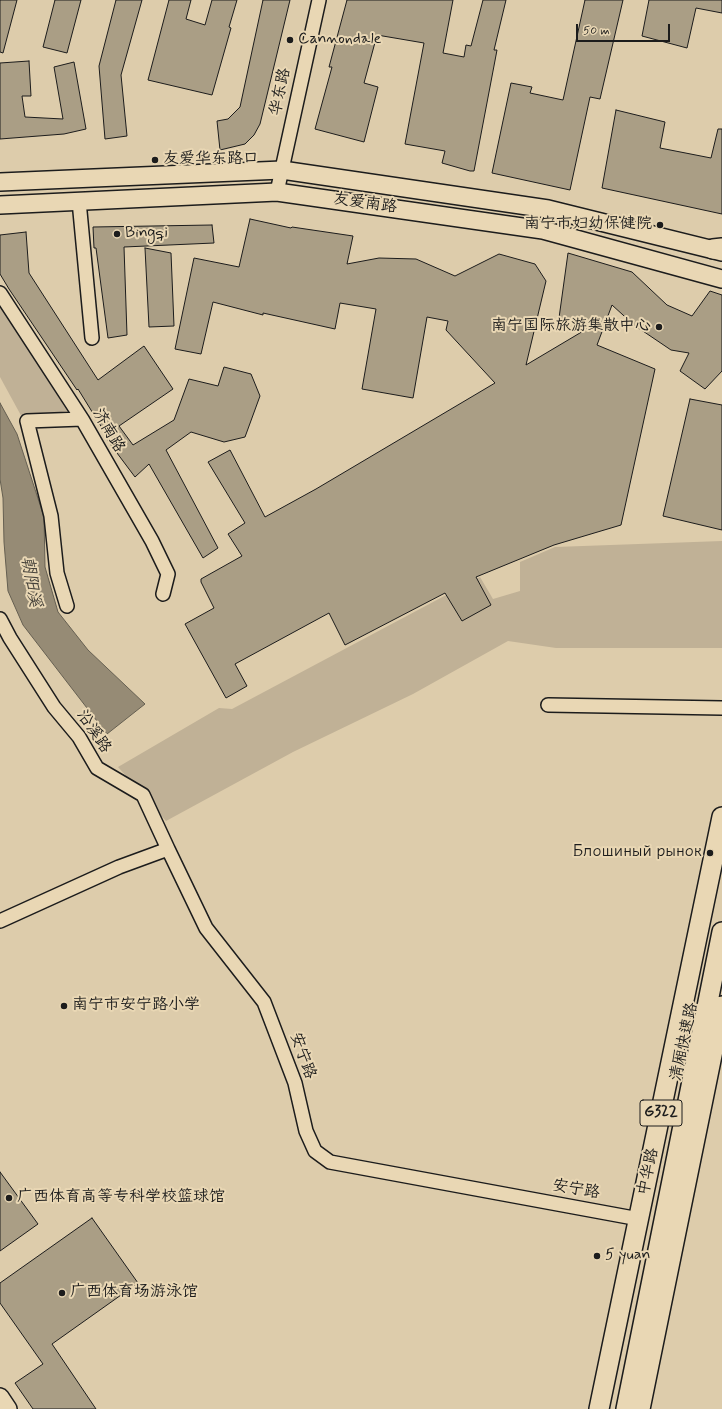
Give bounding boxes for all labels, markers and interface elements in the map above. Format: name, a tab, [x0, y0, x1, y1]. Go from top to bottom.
scale bar	[578, 16, 672, 42]
text: 50 m	[583, 23, 610, 39]
place label: Cannondale	[298, 30, 381, 50]
marker: Cannondale	[285, 35, 295, 45]
street label: 华东路	[267, 67, 295, 117]
place label: 友爱华东路口	[163, 150, 259, 170]
marker: 友爱华东路口	[150, 155, 160, 165]
street label: 友爱南路	[332, 190, 398, 218]
place label: 南宁市妇幼保健院	[524, 215, 652, 235]
marker: 南宁市妇幼保健院	[655, 220, 665, 230]
place label: Bingqi	[125, 224, 168, 244]
marker: Bingqi	[112, 229, 122, 239]
place label: 南宁国际旅游集散中心	[491, 317, 651, 337]
marker: 南宁国际旅游集散中心	[654, 322, 664, 332]
street label: 济南路	[88, 405, 128, 457]
water label: 朝阳溪	[16, 555, 44, 609]
street label: 沿溪路	[72, 707, 114, 757]
place label: Блошиный рынок	[573, 843, 702, 863]
marker: Блошиный рынок	[705, 848, 715, 858]
place label: 南宁市安宁路小学	[72, 996, 200, 1016]
marker: 南宁市安宁路小学	[59, 1001, 69, 1011]
street label: 清厢快速路	[667, 1001, 703, 1083]
street label: 安宁路	[285, 1030, 319, 1082]
road number: G322	[640, 1100, 682, 1126]
street label: 中华路	[635, 1147, 663, 1197]
street label: 安宁路	[551, 1176, 601, 1204]
place label: 广西体育高等专科学校篮球馆	[17, 1188, 225, 1208]
marker: 广西体育高等专科学校篮球馆	[4, 1193, 14, 1203]
place label: 5 yuan	[605, 1246, 650, 1266]
marker: 5 yuan	[592, 1251, 602, 1261]
place label: 广西体育场游泳馆	[70, 1283, 198, 1303]
marker: 广西体育场游泳馆	[57, 1288, 67, 1298]

